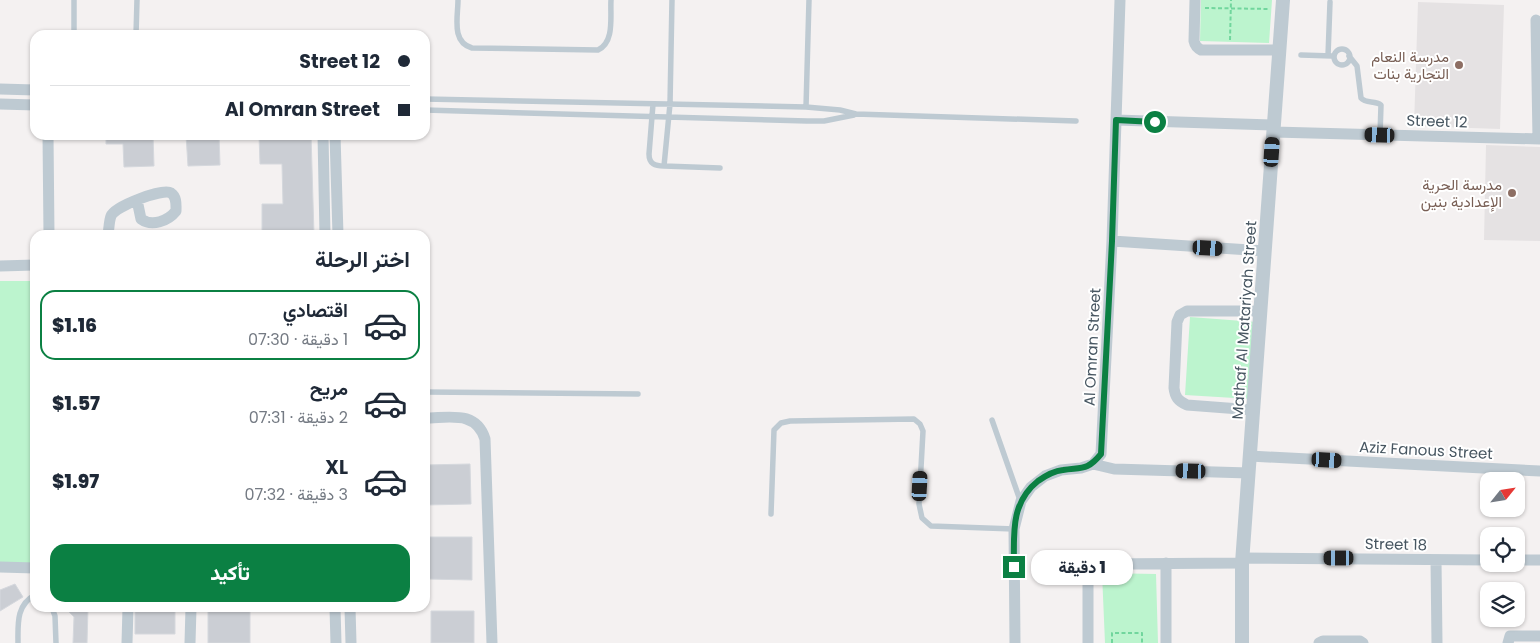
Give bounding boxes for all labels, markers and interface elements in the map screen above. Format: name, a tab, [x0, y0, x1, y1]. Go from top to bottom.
place label: مدرسة النعام التجارية بنات	[1371, 46, 1449, 84]
text: Street 12	[299, 48, 380, 75]
marker: مدرسة النعام التجارية بنات	[1453, 59, 1465, 71]
text: Al Omran Street	[225, 96, 380, 123]
street label: Street 12	[1406, 109, 1468, 133]
route start	[1144, 111, 1166, 133]
car	[1364, 127, 1395, 143]
car	[1263, 137, 1280, 167]
place label: مدرسة الحرية الإعدادية بنين	[1421, 174, 1502, 212]
marker: مدرسة الحرية الإعدادية بنين	[1506, 187, 1518, 199]
street label: Mathaf Al Matariyah Street	[1227, 220, 1261, 420]
car	[1192, 240, 1223, 256]
text: اختر الرحلة	[315, 244, 410, 275]
street label: Al Omran Street	[1078, 287, 1106, 407]
text: اقتصادي	[283, 297, 348, 324]
icon: car	[363, 303, 408, 348]
text: $1.16	[52, 312, 97, 339]
text: 1 دقيقة · 07:30	[248, 328, 348, 351]
text: مريح	[310, 375, 348, 402]
icon: car	[363, 381, 408, 426]
text: $1.57	[52, 390, 100, 417]
text: 2 دقيقة · 07:31	[249, 406, 348, 429]
street label: Aziz Fanous Street	[1359, 436, 1493, 464]
car	[1311, 452, 1342, 468]
text: XL	[325, 454, 348, 481]
icon: car	[363, 459, 408, 504]
car	[1175, 463, 1206, 479]
text: $1.97	[52, 468, 99, 495]
car	[911, 471, 928, 501]
north arrow	[1480, 472, 1525, 518]
map controls	[1480, 472, 1525, 627]
text: 3 دقيقة · 07:32	[244, 483, 348, 506]
button: locate	[1480, 527, 1525, 572]
street label: Street 18	[1365, 533, 1427, 555]
button: تأكيد	[50, 544, 410, 602]
callout: 1 دقيقة	[1032, 550, 1134, 584]
car	[1324, 551, 1354, 566]
route end	[1003, 556, 1025, 578]
text: 1 دقيقة	[1058, 556, 1106, 579]
button: layers	[1480, 582, 1525, 627]

